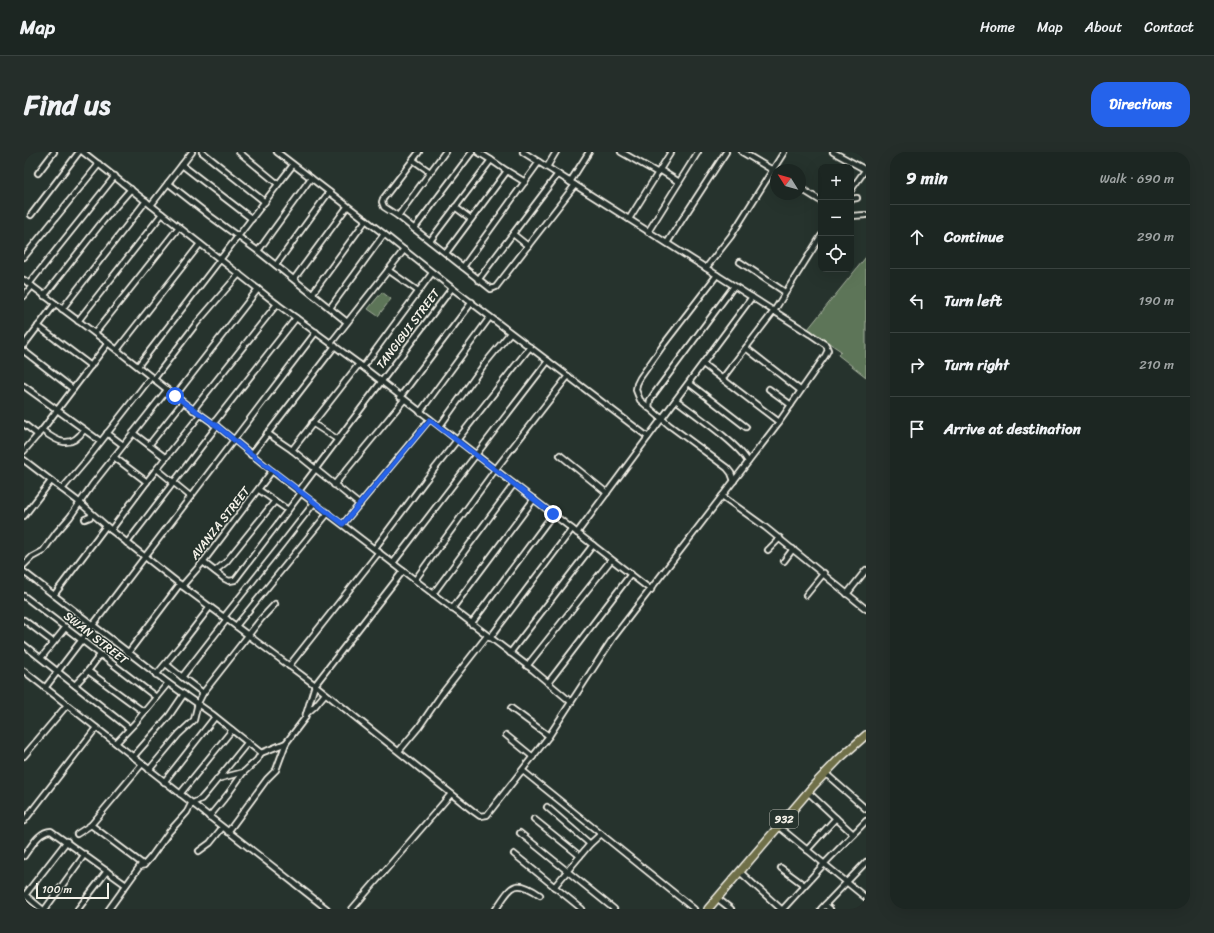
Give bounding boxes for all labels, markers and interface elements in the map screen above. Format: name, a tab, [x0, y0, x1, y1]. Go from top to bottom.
text: Map	[20, 11, 55, 44]
text: Home	[980, 15, 1015, 40]
text: Map	[1037, 15, 1063, 40]
text: About	[1085, 15, 1122, 40]
text: Contact	[1144, 15, 1194, 40]
text: Find us	[24, 80, 111, 129]
button: Directions	[1091, 82, 1190, 127]
text: 9 min	[906, 163, 948, 193]
north arrow	[770, 164, 806, 200]
map controls	[818, 164, 854, 272]
button: +	[818, 164, 854, 200]
text: Walk · 690 m	[1100, 167, 1174, 190]
button: −	[818, 200, 854, 236]
text: Continue	[944, 224, 1004, 250]
text: 290 m	[1137, 225, 1174, 248]
icon: ahead	[906, 226, 928, 248]
button: locate	[818, 236, 854, 272]
street label: TANGIGUI STREET	[370, 283, 446, 374]
text: Turn left	[944, 288, 1002, 314]
text: 190 m	[1139, 289, 1174, 312]
icon: left	[906, 290, 928, 312]
text: Turn right	[944, 352, 1009, 378]
text: 210 m	[1139, 353, 1174, 376]
icon: right	[906, 354, 928, 376]
route start	[166, 387, 184, 405]
text: Arrive at destination	[944, 416, 1081, 442]
icon: arrive	[906, 418, 928, 440]
street label: AVANZA STREET	[184, 480, 257, 565]
route end	[544, 505, 562, 523]
street label: SWAN STREET	[59, 605, 134, 671]
road number: 932	[770, 810, 798, 828]
text: 100 m	[42, 880, 72, 899]
scale bar	[36, 881, 109, 900]

